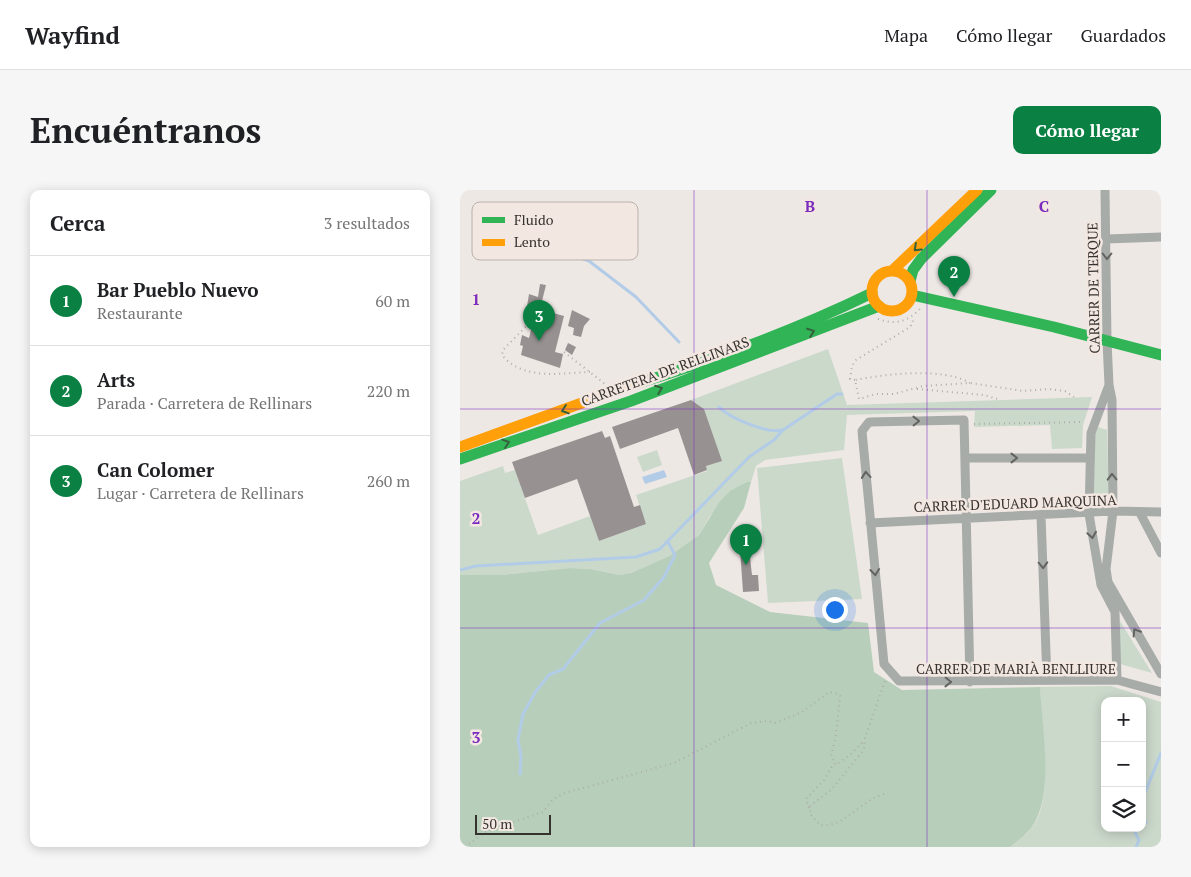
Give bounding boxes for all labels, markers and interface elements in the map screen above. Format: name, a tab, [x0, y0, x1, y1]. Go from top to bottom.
text: Wayfind	[25, 19, 120, 51]
text: Mapa	[884, 23, 928, 47]
text: Cómo llegar	[956, 23, 1052, 47]
text: Guardados	[1080, 23, 1166, 47]
button: Cómo llegar	[1013, 106, 1161, 154]
text: Encuéntranos	[30, 107, 261, 153]
text: B	[805, 195, 815, 217]
text: C	[1039, 195, 1049, 217]
legend	[472, 202, 638, 260]
text: Cerca	[50, 209, 105, 237]
text: Fluido	[514, 210, 554, 229]
text: 3 resultados	[324, 212, 410, 234]
street label: CARRER DE TERQUE	[1082, 222, 1104, 354]
text: Lento	[514, 232, 550, 251]
one-way arrow	[914, 242, 923, 251]
one-way arrow	[1102, 252, 1112, 260]
pin: 2	[938, 256, 970, 297]
text: Bar Pueblo Nuevo	[97, 277, 259, 302]
text: 1	[471, 288, 481, 310]
text: 1	[61, 290, 71, 312]
text: 60 m	[375, 290, 410, 312]
pin: 3	[523, 300, 555, 341]
text: Restaurante	[97, 302, 183, 324]
one-way arrow	[806, 328, 815, 338]
street label: CARRETERA DE RELLINARS	[578, 332, 752, 410]
text: Arts	[97, 367, 135, 392]
text: 2	[61, 380, 71, 402]
text: 220 m	[367, 380, 410, 402]
one-way arrow	[654, 385, 663, 395]
text: Parada · Carretera de Rellinars	[97, 392, 312, 414]
one-way arrow	[562, 404, 570, 414]
one-way arrow	[913, 416, 921, 426]
one-way arrow	[501, 439, 510, 449]
one-way arrow	[1010, 453, 1018, 463]
text: Can Colomer	[97, 457, 214, 482]
text: 3	[61, 470, 71, 492]
text: 260 m	[367, 470, 410, 492]
one-way arrow	[861, 470, 872, 478]
one-way arrow	[1107, 473, 1117, 481]
text: Lugar · Carretera de Rellinars	[97, 482, 304, 504]
street label: CARRER D'EDUARD MARQUINA	[913, 490, 1117, 516]
text: 2	[471, 507, 481, 529]
pin: 1	[730, 524, 762, 565]
one-way arrow	[1087, 531, 1097, 540]
one-way arrow	[1037, 561, 1048, 569]
one-way arrow	[869, 568, 880, 576]
your location	[822, 597, 848, 623]
one-way arrow	[1132, 628, 1142, 637]
street label: CARRER DE MARIÀ BENLLIURE	[916, 659, 1116, 678]
one-way arrow	[944, 677, 952, 687]
map controls	[1101, 697, 1146, 832]
button: +	[1101, 697, 1146, 742]
text: 3	[471, 726, 481, 748]
button: −	[1101, 742, 1146, 787]
button: layers	[1101, 787, 1146, 832]
scale bar	[475, 812, 551, 835]
text: 50 m	[482, 814, 512, 833]

